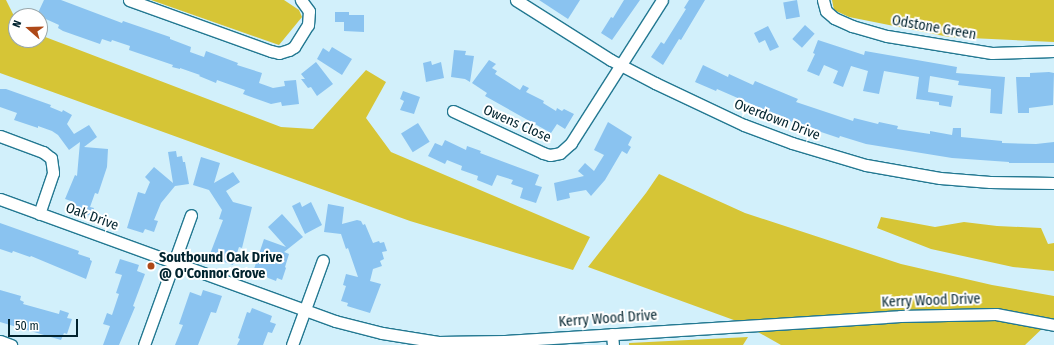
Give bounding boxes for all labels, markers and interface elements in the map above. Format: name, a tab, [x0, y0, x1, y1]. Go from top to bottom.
north arrow	[8, 8, 48, 48]
street label: Odstone Green	[891, 12, 977, 44]
text: N	[10, 19, 24, 29]
street label: Overdown Drive	[732, 96, 822, 144]
street label: Owens Close	[481, 102, 553, 146]
street label: Oak Drive	[63, 200, 121, 234]
place label: Soutbound Oak Drive @ O'Connor Grove	[159, 250, 282, 282]
marker: Soutbound Oak Drive @ O'Connor Grove	[146, 261, 156, 271]
street label: Kerry Wood Drive	[881, 291, 981, 311]
street label: Kerry Wood Drive	[558, 307, 658, 331]
scale bar	[10, 311, 80, 337]
text: 50 m	[15, 319, 39, 333]

